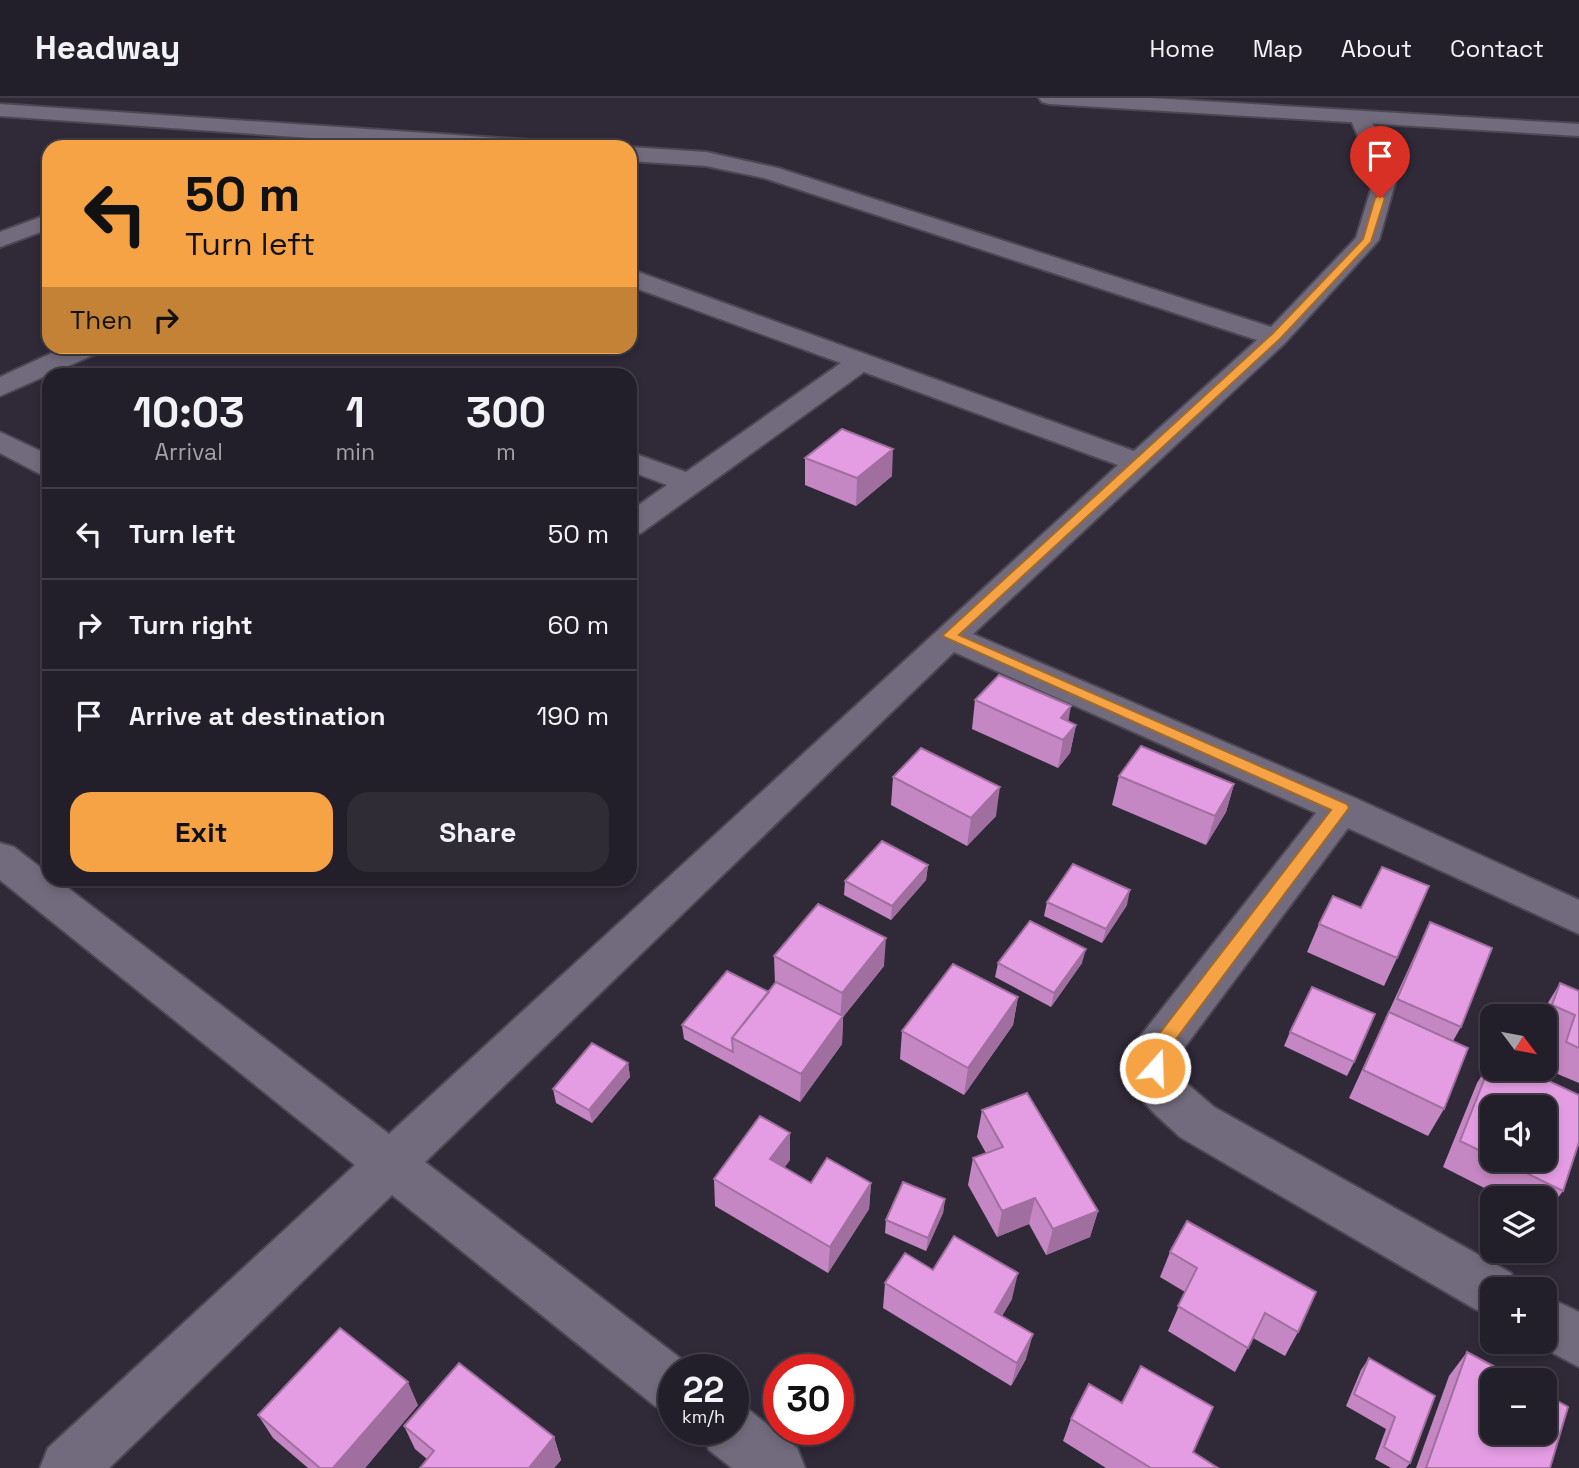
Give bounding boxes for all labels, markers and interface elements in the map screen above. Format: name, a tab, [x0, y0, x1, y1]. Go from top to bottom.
text: Headway	[35, 27, 180, 69]
text: Home	[1149, 33, 1215, 64]
text: Map	[1253, 33, 1303, 64]
text: About	[1341, 33, 1412, 64]
text: Contact	[1450, 33, 1544, 64]
pin	[1350, 126, 1410, 198]
icon: arrive	[1361, 137, 1399, 175]
text: 50 m	[185, 163, 300, 225]
icon: left	[70, 168, 161, 259]
text: Turn left	[185, 224, 315, 264]
icon: right	[147, 301, 185, 339]
text: Then	[70, 303, 133, 337]
text: 10:03	[133, 386, 244, 439]
text: 1	[346, 386, 365, 439]
text: 300	[466, 386, 546, 439]
text: Arrival	[155, 437, 223, 467]
text: min	[335, 437, 375, 467]
text: m	[496, 437, 516, 467]
icon: left	[70, 515, 108, 553]
text: Turn left	[129, 517, 236, 551]
text: 50 m	[548, 517, 609, 551]
icon: right	[70, 606, 108, 644]
text: Turn right	[129, 608, 253, 642]
text: 60 m	[547, 608, 609, 642]
icon: arrive	[70, 697, 108, 735]
text: Arrive at destination	[129, 699, 386, 733]
text: 190 m	[537, 699, 609, 733]
button: Exit	[70, 792, 333, 872]
button: Share	[347, 792, 609, 872]
north arrow	[1480, 1004, 1558, 1082]
map controls	[1480, 1004, 1557, 1445]
position arrow	[1118, 1031, 1192, 1105]
button: sound	[1480, 1095, 1557, 1172]
button: layers	[1480, 1186, 1557, 1263]
button: +	[1480, 1277, 1557, 1354]
speed limit sign: 30	[763, 1354, 854, 1445]
text: 22	[683, 1368, 724, 1412]
button: −	[1480, 1368, 1557, 1445]
text: km/h	[682, 1405, 725, 1428]

